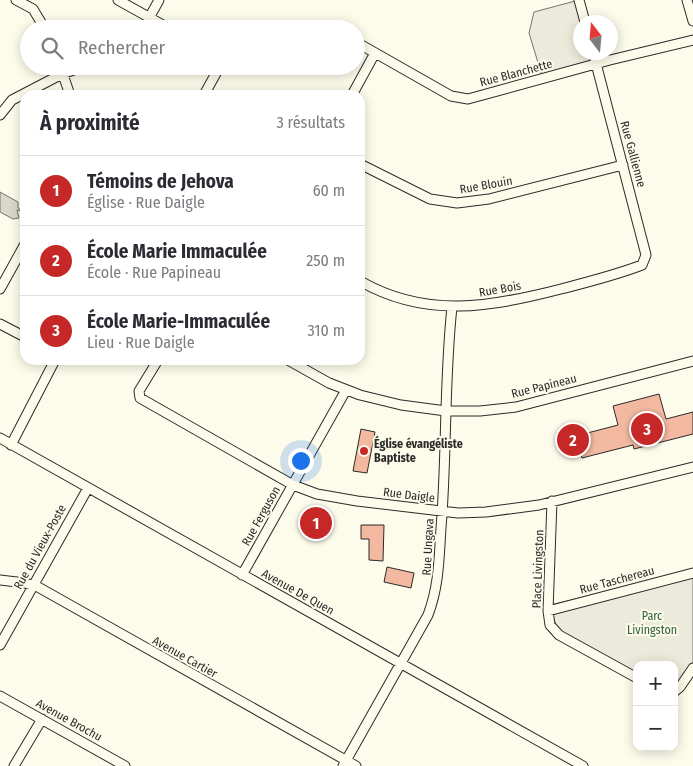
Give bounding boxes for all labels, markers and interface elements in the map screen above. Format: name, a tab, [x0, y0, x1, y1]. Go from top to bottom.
north arrow	[573, 15, 618, 60]
search box	[20, 20, 365, 75]
icon: search	[38, 34, 66, 62]
text: Rechercher	[78, 36, 165, 59]
street label: Rue Blanchette	[478, 57, 554, 89]
text: À proximité	[40, 110, 140, 136]
text: 3 résultats	[277, 113, 345, 132]
street label: Rue Gallienne	[617, 119, 649, 189]
text: Témoins de Jehova	[87, 170, 234, 193]
street label: Rue Blouin	[459, 173, 513, 197]
text: 1	[53, 181, 59, 200]
text: 60 m	[313, 181, 345, 200]
text: Église · Rue Daigle	[87, 193, 205, 212]
text: École Marie Immaculée	[87, 240, 267, 263]
text: 2	[52, 251, 60, 270]
text: 250 m	[306, 251, 345, 270]
text: École · Rue Papineau	[87, 263, 221, 282]
street label: Rue Bois	[478, 278, 522, 300]
text: École Marie-Immaculée	[87, 310, 270, 333]
text: 3	[52, 321, 60, 340]
text: 310 m	[308, 321, 345, 340]
text: Lieu · Rue Daigle	[87, 333, 195, 352]
street label: Rue Papineau	[510, 371, 578, 401]
pin: 3	[631, 410, 663, 448]
pin: 2	[557, 421, 589, 459]
place label: Église évangéliste Baptiste	[374, 435, 463, 465]
marker: Église évangéliste Baptiste	[358, 445, 370, 457]
your location	[288, 448, 314, 474]
street label: Rue Ferguson	[239, 484, 283, 548]
street label: Rue Daigle	[382, 485, 436, 505]
street label: Rue du Vieux-Poste	[11, 502, 69, 592]
pin: 1	[300, 504, 332, 542]
street label: Rue Ungava	[420, 518, 436, 576]
street label: Place Livingston	[530, 529, 546, 609]
street label: Rue Taschereau	[578, 563, 656, 597]
street label: Avenue De Quen	[259, 566, 337, 618]
park label: Parc Livingston	[627, 609, 677, 637]
street label: Avenue Cartier	[150, 633, 221, 681]
map controls	[633, 661, 678, 751]
button: +	[633, 661, 678, 706]
street label: Avenue Brochu	[34, 696, 104, 744]
button: −	[633, 706, 678, 751]

